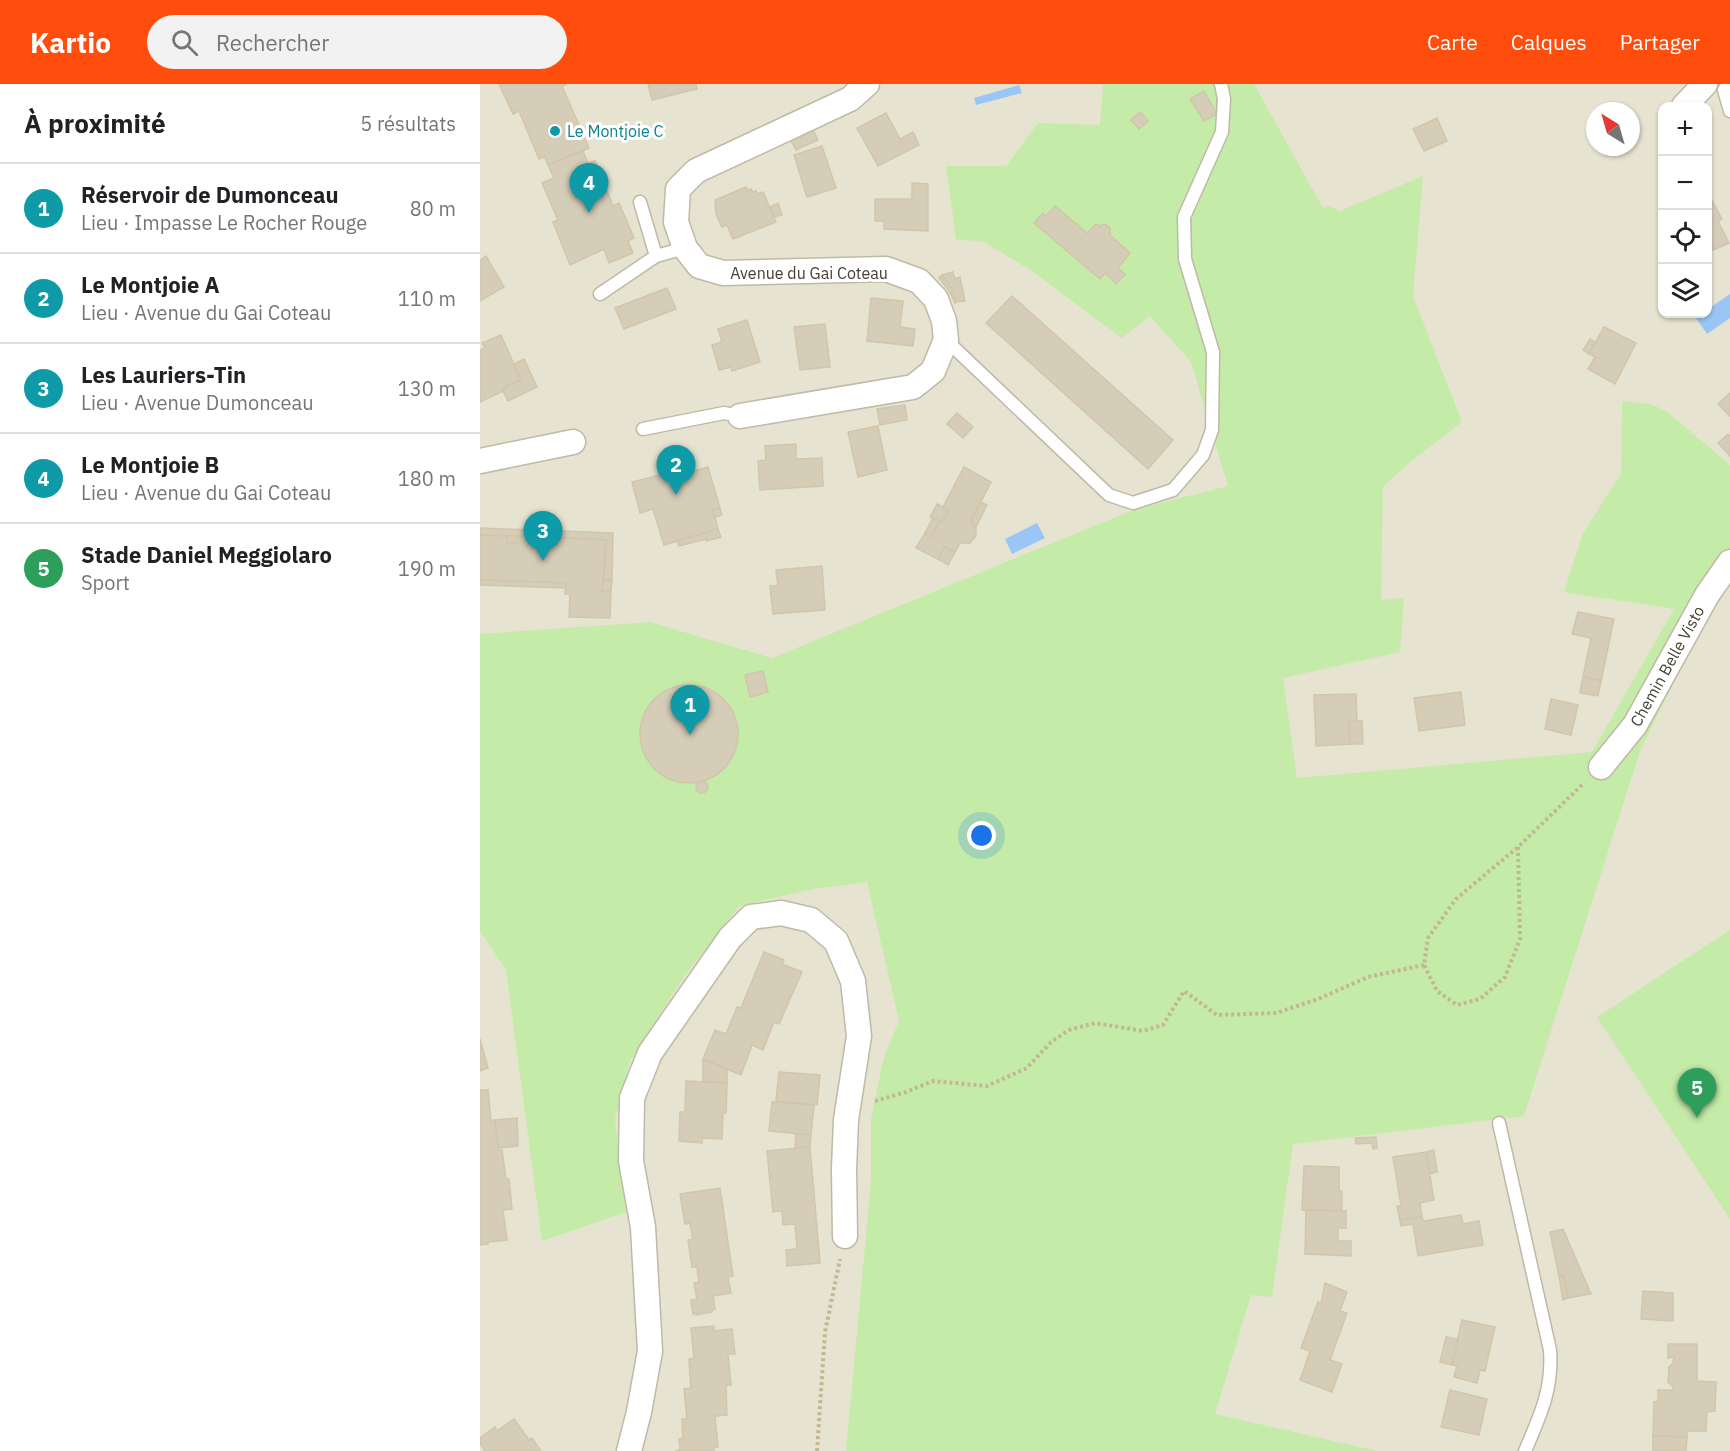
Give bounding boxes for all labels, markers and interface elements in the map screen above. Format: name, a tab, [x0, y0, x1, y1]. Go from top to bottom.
search box	[147, 15, 567, 69]
text: Kartio	[30, 24, 111, 61]
icon: search	[168, 26, 201, 59]
text: Rechercher	[216, 28, 329, 57]
text: Carte	[1427, 28, 1478, 56]
text: Calques	[1511, 28, 1587, 56]
text: Partager	[1620, 28, 1700, 56]
north arrow	[1586, 102, 1640, 156]
map controls	[1658, 102, 1712, 318]
button: +	[1658, 102, 1712, 156]
text: À proximité	[24, 106, 166, 140]
text: 5 résultats	[360, 110, 456, 137]
place label: Le Montjoie C	[567, 121, 664, 141]
marker: Le Montjoie C	[548, 124, 562, 138]
button: −	[1658, 156, 1712, 210]
pin: 4	[570, 164, 608, 213]
text: Réservoir de Dumonceau	[81, 180, 339, 209]
text: 1	[38, 195, 50, 222]
text: 80 m	[410, 195, 456, 222]
text: Lieu · Impasse Le Rocher Rouge	[81, 209, 367, 236]
button: locate	[1658, 210, 1712, 264]
street label: Avenue du Gai Coteau	[730, 263, 888, 283]
button: layers	[1658, 264, 1712, 318]
text: Le Montjoie A	[81, 270, 220, 299]
text: 2	[38, 285, 50, 312]
text: 110 m	[398, 285, 456, 312]
text: Lieu · Avenue du Gai Coteau	[81, 299, 331, 326]
text: Les Lauriers-Tin	[81, 360, 246, 389]
text: 3	[38, 375, 50, 402]
text: 130 m	[398, 375, 456, 402]
text: Lieu · Avenue Dumonceau	[81, 389, 314, 416]
pin: 2	[656, 446, 696, 495]
text: Le Montjoie B	[81, 450, 219, 479]
text: 4	[38, 465, 50, 492]
text: 180 m	[398, 465, 456, 492]
text: Lieu · Avenue du Gai Coteau	[81, 479, 331, 506]
pin: 3	[524, 512, 562, 561]
text: Stade Daniel Meggiolaro	[81, 540, 332, 569]
text: 5	[38, 555, 50, 582]
text: 190 m	[398, 555, 456, 582]
text: Sport	[81, 569, 130, 596]
street label: Chemin Belle Visto	[1626, 602, 1708, 730]
pin: 1	[670, 686, 710, 735]
your location	[967, 821, 996, 850]
pin: 5	[1678, 1068, 1716, 1118]

